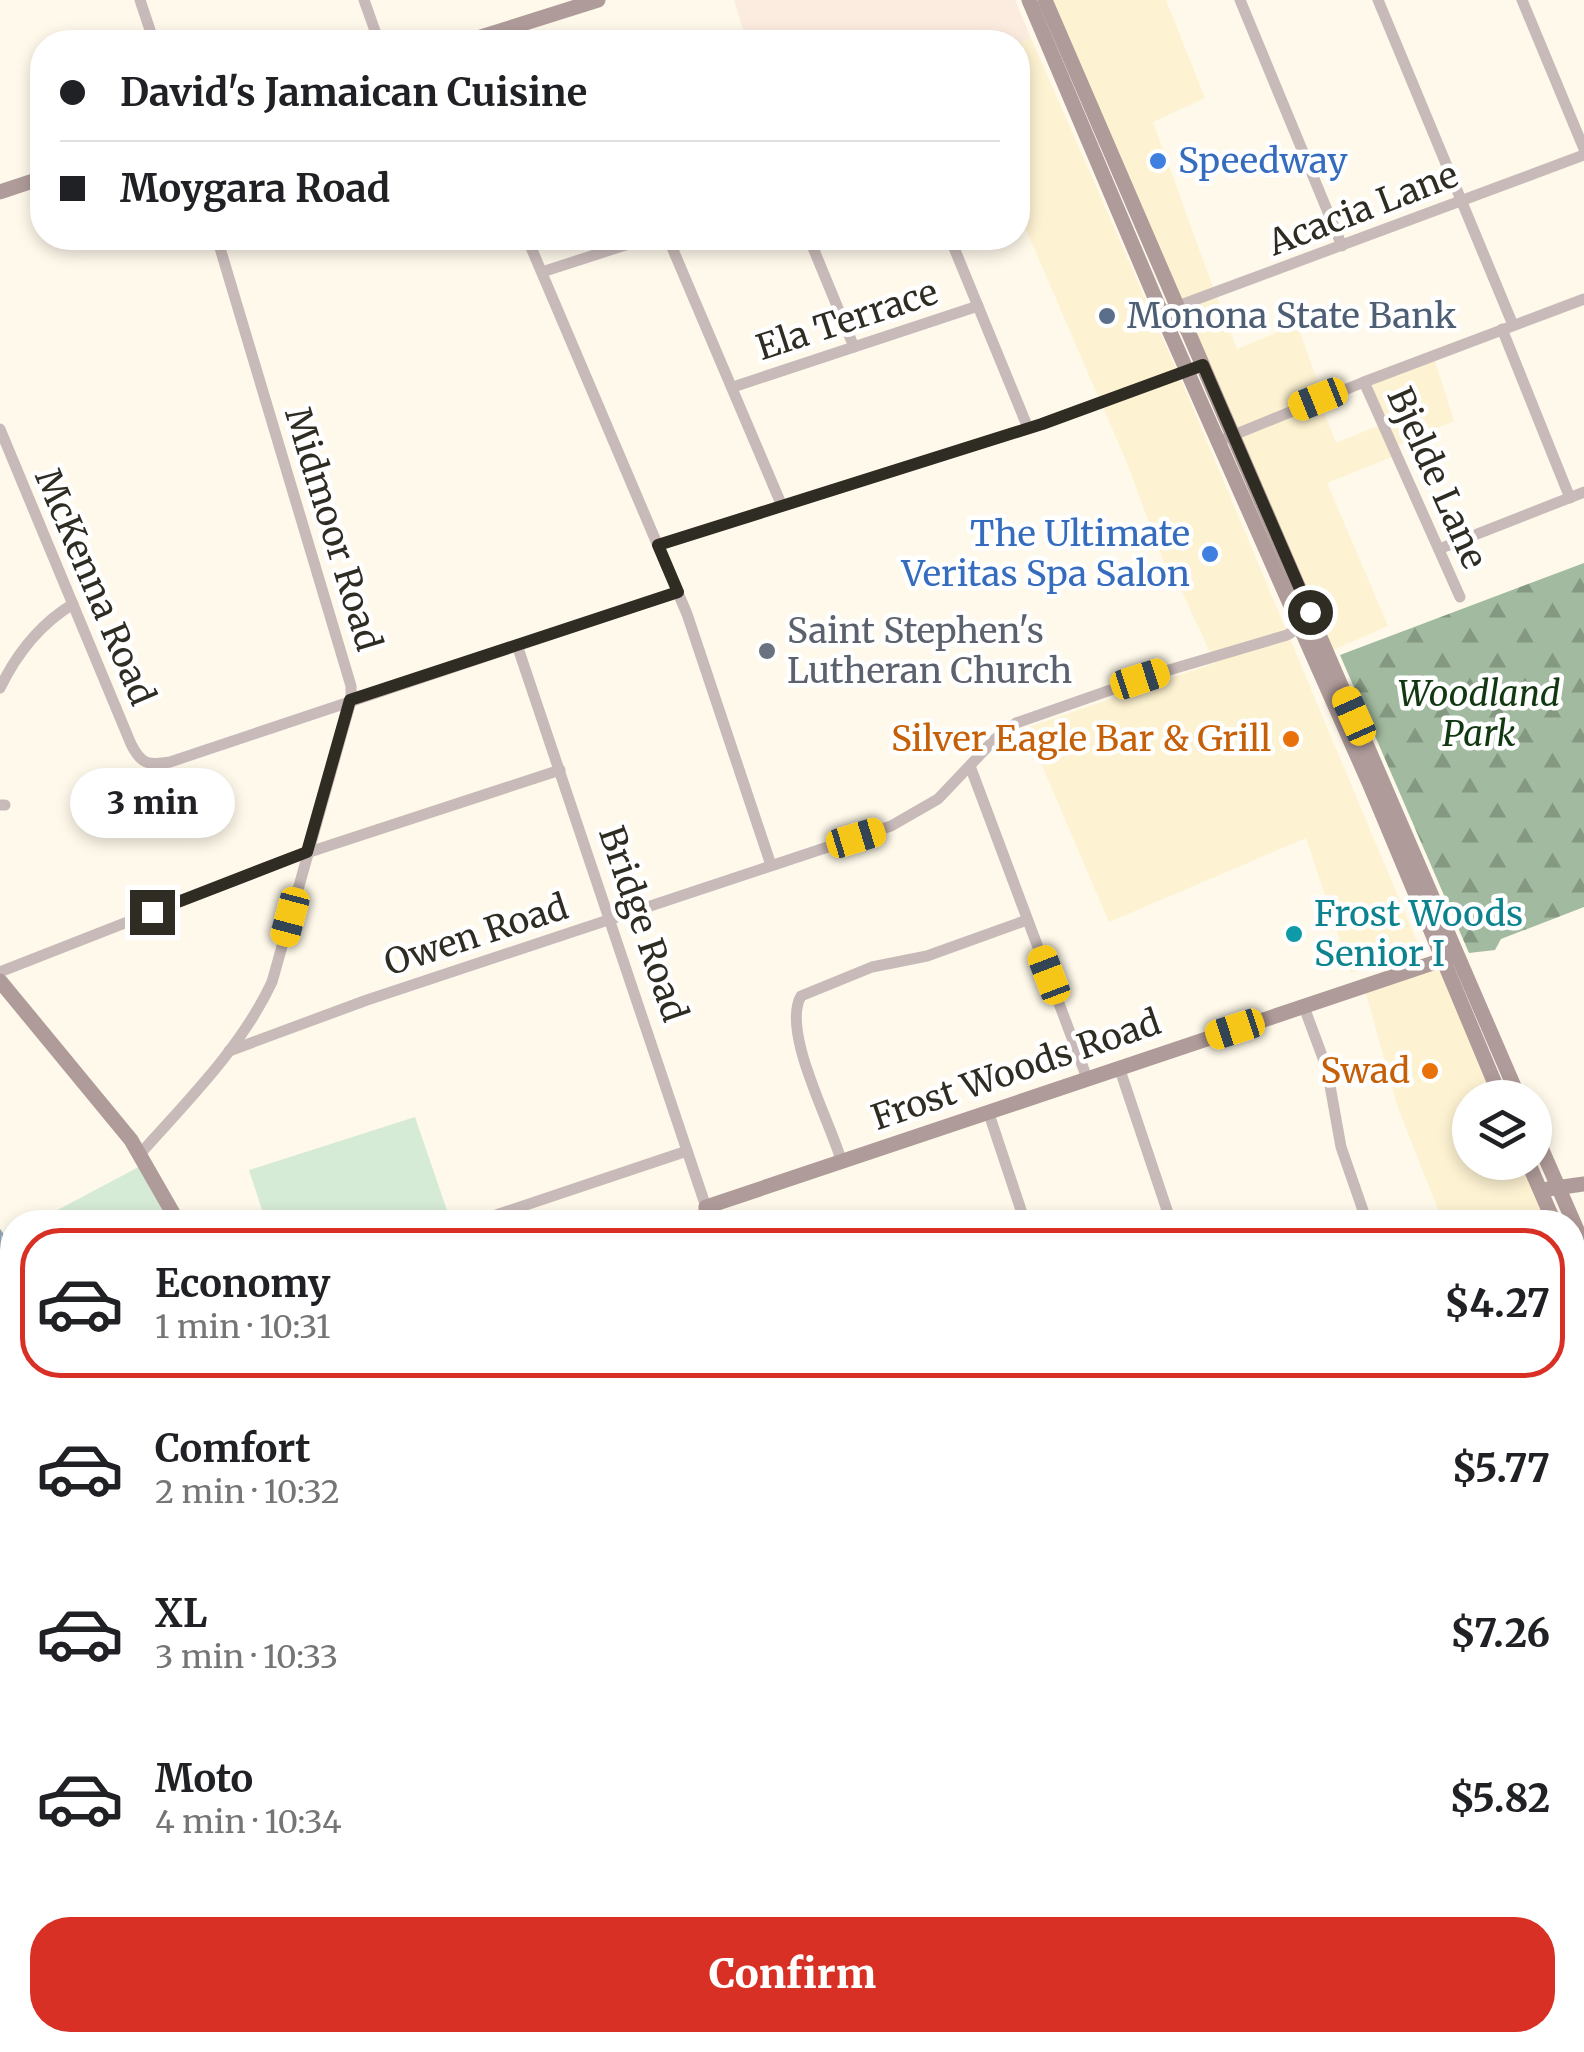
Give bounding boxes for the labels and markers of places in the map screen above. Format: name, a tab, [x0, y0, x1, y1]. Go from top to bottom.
place label: Speedway	[1178, 139, 1348, 183]
marker: Speedway	[1147, 150, 1169, 172]
place label: Monona State Bank	[1127, 294, 1457, 338]
marker: Monona State Bank	[1096, 305, 1118, 327]
place label: The Ultimate Veritas Spa Salon	[900, 512, 1190, 596]
marker: The Ultimate Veritas Spa Salon	[1199, 543, 1221, 565]
place label: Saint Stephen's Lutheran Church	[787, 609, 1072, 693]
marker: Saint Stephen's Lutheran Church	[756, 640, 778, 662]
place label: Silver Eagle Bar & Grill	[891, 717, 1271, 761]
marker: Silver Eagle Bar & Grill	[1280, 728, 1302, 750]
place label: Frost Woods Senior I	[1314, 892, 1523, 976]
marker: Frost Woods Senior I	[1283, 923, 1305, 945]
place label: Swad	[1320, 1049, 1410, 1093]
marker: Swad	[1419, 1060, 1441, 1082]

